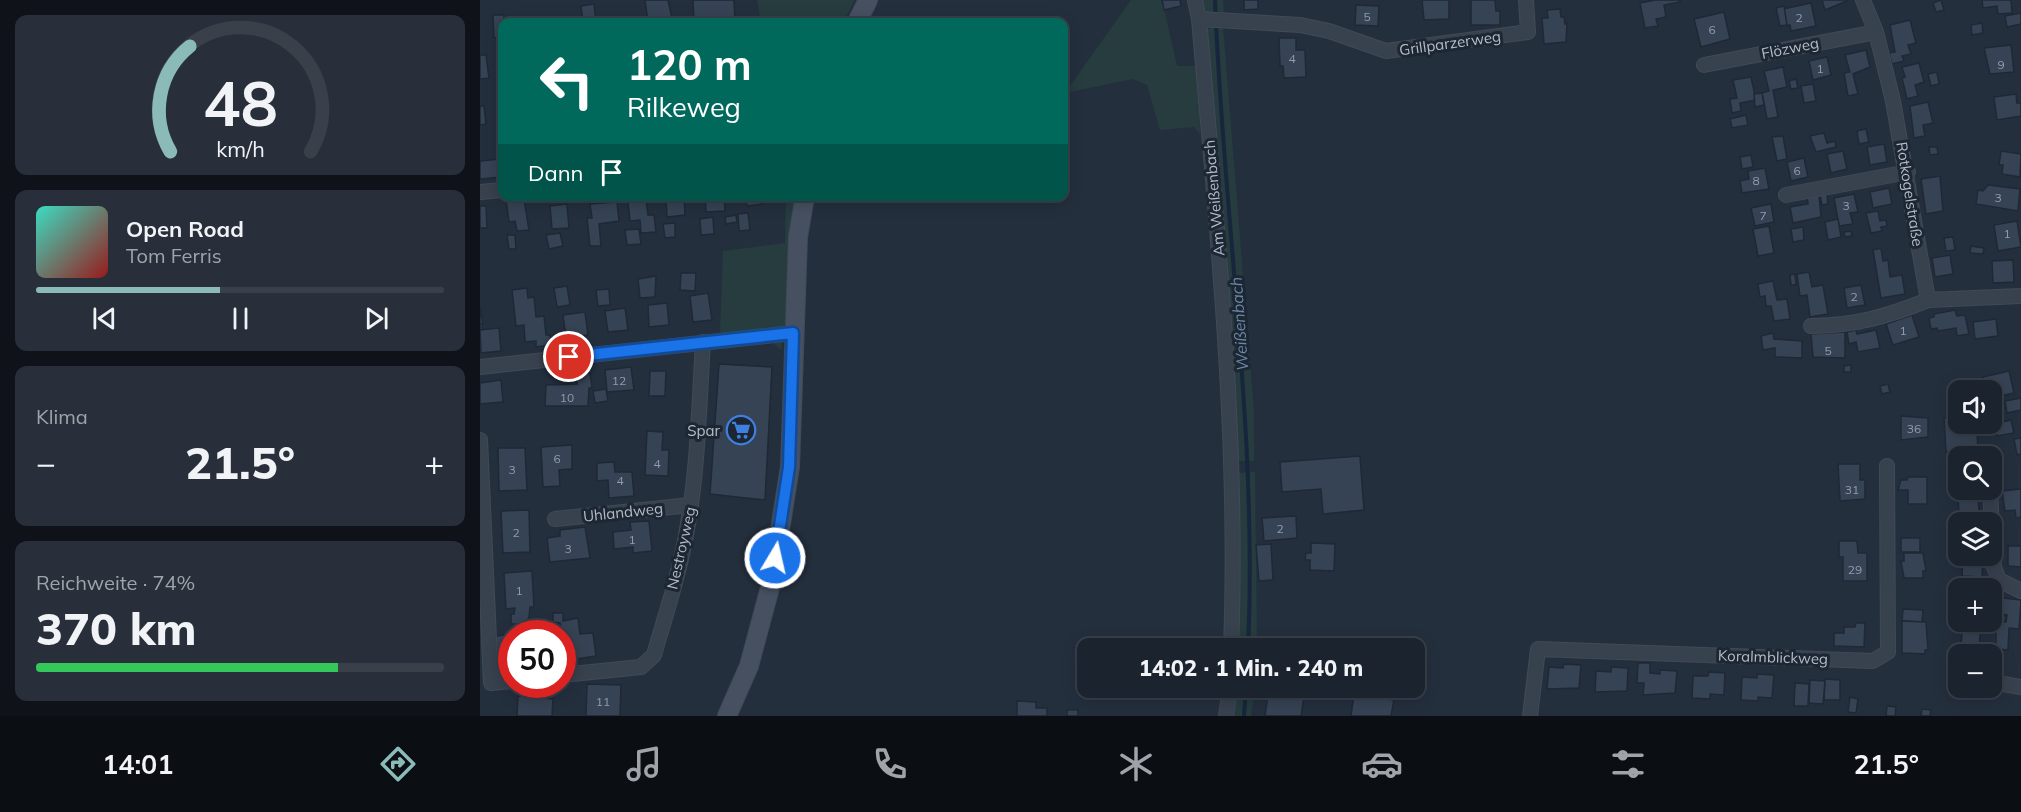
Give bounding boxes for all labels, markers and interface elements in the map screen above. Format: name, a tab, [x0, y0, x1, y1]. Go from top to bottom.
house number: 5	[1363, 9, 1371, 24]
house number: 2	[1795, 10, 1803, 25]
house number: 6	[1708, 22, 1716, 37]
street label: Grillparzerweg	[1398, 26, 1502, 60]
street label: Flözweg	[1760, 33, 1820, 63]
text: 120 m	[627, 38, 752, 91]
icon: left	[528, 42, 606, 120]
house number: 4	[1288, 51, 1296, 66]
house number: 9	[1997, 57, 2005, 72]
house number: 1	[1816, 61, 1824, 76]
text: 48	[203, 63, 277, 142]
text: Rilkeweg	[627, 90, 741, 124]
text: km/h	[216, 136, 264, 163]
street label: Am Weißenbach	[1199, 139, 1229, 257]
street label: Rotkogelstraße	[1892, 140, 1928, 248]
icon: arrive	[595, 156, 628, 189]
text: Dann	[528, 159, 583, 187]
house number: 6	[1793, 163, 1801, 178]
house number: 8	[1752, 173, 1760, 188]
house number: 3	[1994, 190, 2002, 205]
house number: 3	[1842, 198, 1850, 213]
house number: 7	[1759, 208, 1767, 223]
text: Open Road	[126, 215, 244, 243]
house number: 1	[2003, 226, 2011, 241]
text: Tom Ferris	[126, 243, 222, 268]
water label: Weißenbach	[1226, 276, 1252, 372]
house number: 2	[1850, 289, 1858, 304]
icon: previous	[88, 302, 121, 335]
icon: pause	[224, 302, 257, 335]
icon: next	[360, 302, 393, 335]
house number: 1	[1899, 323, 1907, 338]
pin	[543, 331, 594, 382]
icon: arrive	[552, 340, 585, 373]
house number: 5	[1824, 343, 1832, 358]
house number: 12	[612, 373, 626, 388]
map controls	[1948, 380, 2002, 698]
button: sound	[1948, 380, 2002, 434]
house number: 10	[560, 390, 574, 405]
text: Klima	[36, 404, 88, 429]
supermarket icon: Spar	[725, 414, 757, 446]
place label: Spar	[687, 421, 721, 440]
house number: 36	[1907, 421, 1921, 436]
text: 21.5°	[185, 434, 295, 490]
text: −	[36, 442, 56, 483]
text: +	[424, 442, 444, 483]
button: search	[1948, 446, 2002, 500]
house number: 6	[553, 451, 561, 466]
house number: 4	[653, 456, 661, 471]
house number: 3	[508, 462, 516, 477]
house number: 4	[616, 473, 624, 488]
house number: 31	[1845, 482, 1859, 497]
street label: Uhlandweg	[582, 498, 664, 526]
street label: Nestroyweg	[662, 505, 700, 591]
button: layers	[1948, 512, 2002, 566]
house number: 2	[1276, 521, 1284, 536]
house number: 2	[512, 525, 520, 540]
position arrow	[743, 526, 807, 590]
house number: 1	[628, 532, 636, 547]
house number: 3	[564, 541, 572, 556]
house number: 29	[1848, 562, 1862, 577]
text: Reichweite · 74%	[36, 570, 195, 595]
button: +	[1948, 578, 2002, 632]
house number: 1	[515, 583, 523, 598]
text: 370 km	[36, 600, 197, 656]
speed limit sign: 50	[498, 620, 576, 698]
button: −	[1948, 644, 2002, 698]
street label: Koralmblickweg	[1718, 646, 1828, 668]
text: 14:02 · 1 Min. · 240 m	[1139, 654, 1363, 682]
house number: 11	[596, 694, 610, 709]
icon: directions	[377, 743, 419, 785]
icon: music	[623, 743, 665, 785]
icon: phone	[869, 743, 911, 785]
icon: climate	[1115, 743, 1157, 785]
icon: car	[1361, 743, 1403, 785]
icon: filters	[1607, 743, 1649, 785]
text: 14:01	[102, 747, 173, 781]
text: 21.5°	[1853, 747, 1919, 781]

